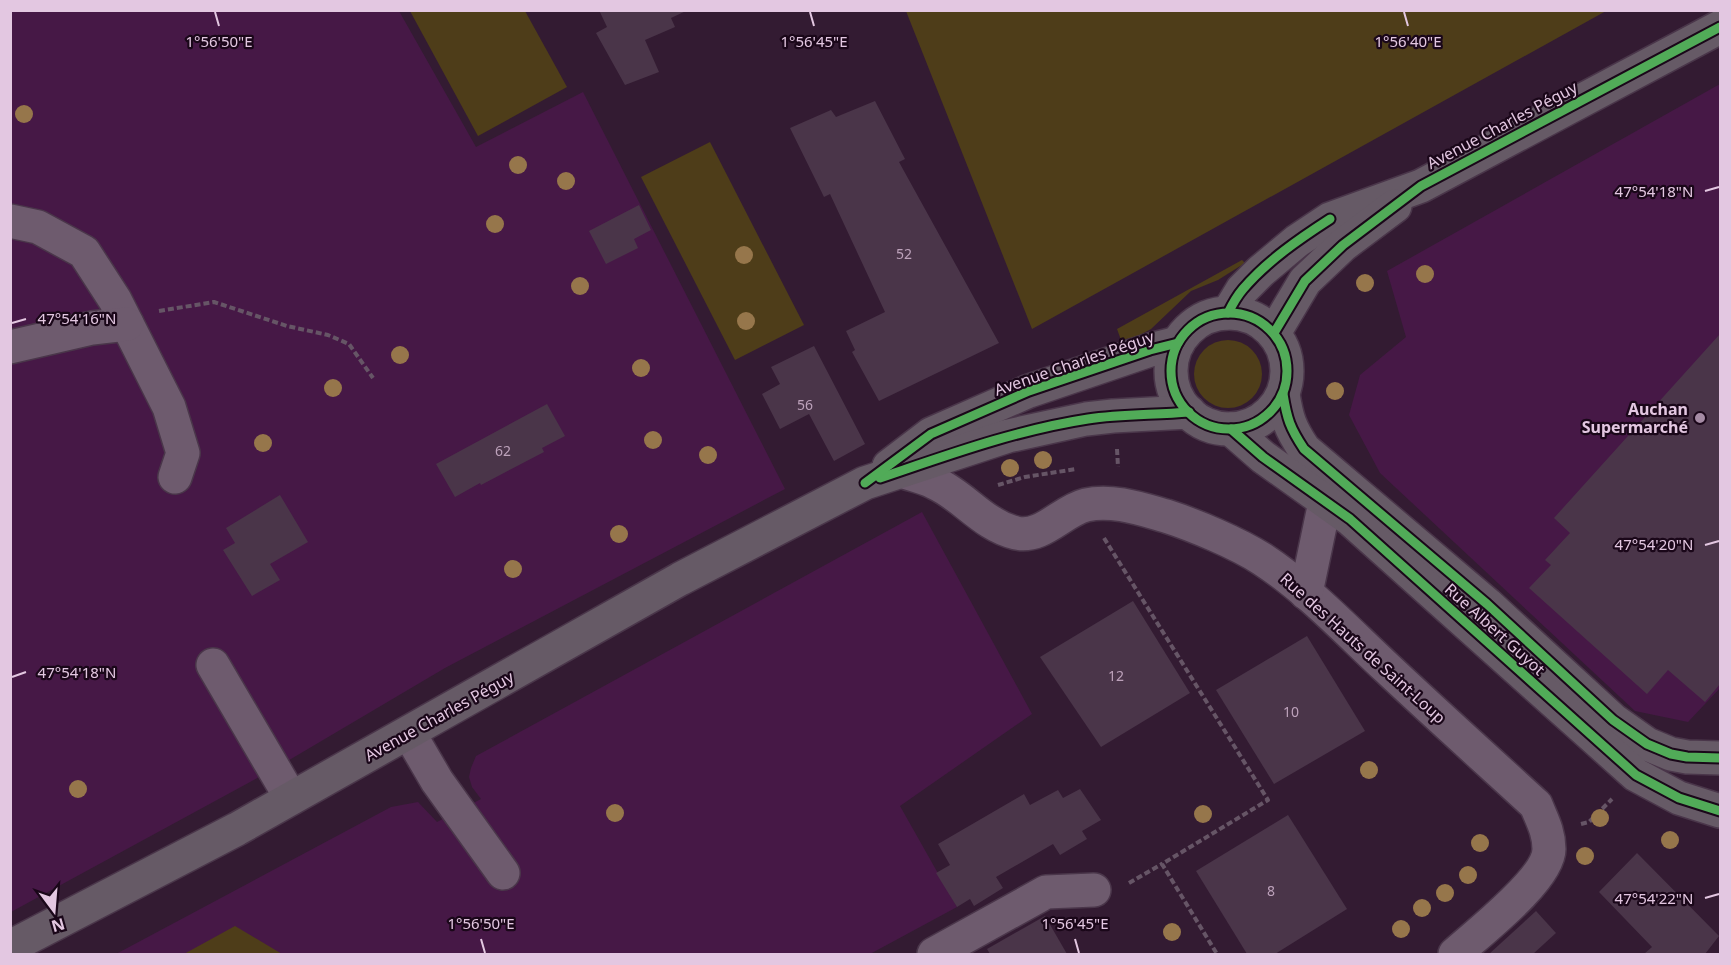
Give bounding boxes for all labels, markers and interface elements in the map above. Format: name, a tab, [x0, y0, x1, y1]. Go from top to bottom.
text: 1°56'50"E	[185, 31, 253, 51]
text: 1°56'45"E	[780, 31, 848, 51]
text: 1°56'40"E	[1374, 31, 1442, 51]
street label: Avenue Charles Péguy	[1423, 76, 1582, 174]
text: 47°54'18"N	[1615, 181, 1693, 201]
house number: 52	[896, 244, 912, 263]
text: 47°54'16"N	[38, 308, 116, 328]
street label: Avenue Charles Péguy	[991, 325, 1158, 401]
house number: 56	[797, 395, 813, 414]
place label: Auchan Supermarché	[1582, 398, 1688, 438]
marker: Auchan Supermarché	[1693, 411, 1707, 425]
house number: 62	[495, 441, 511, 460]
text: 47°54'20"N	[1615, 534, 1693, 554]
street label: Rue des Hauts de Saint-Loup	[1276, 568, 1450, 728]
street label: Rue Albert Guyot	[1440, 578, 1550, 680]
text: 47°54'18"N	[38, 662, 116, 682]
street label: Avenue Charles Péguy	[360, 665, 518, 766]
house number: 12	[1108, 666, 1124, 685]
house number: 10	[1283, 702, 1299, 721]
north arrow	[24, 881, 84, 941]
house number: 8	[1267, 881, 1275, 900]
text: 47°54'22"N	[1615, 888, 1693, 908]
text: N	[49, 913, 67, 938]
text: 1°56'50"E	[447, 913, 515, 933]
text: 1°56'45"E	[1041, 913, 1109, 933]

